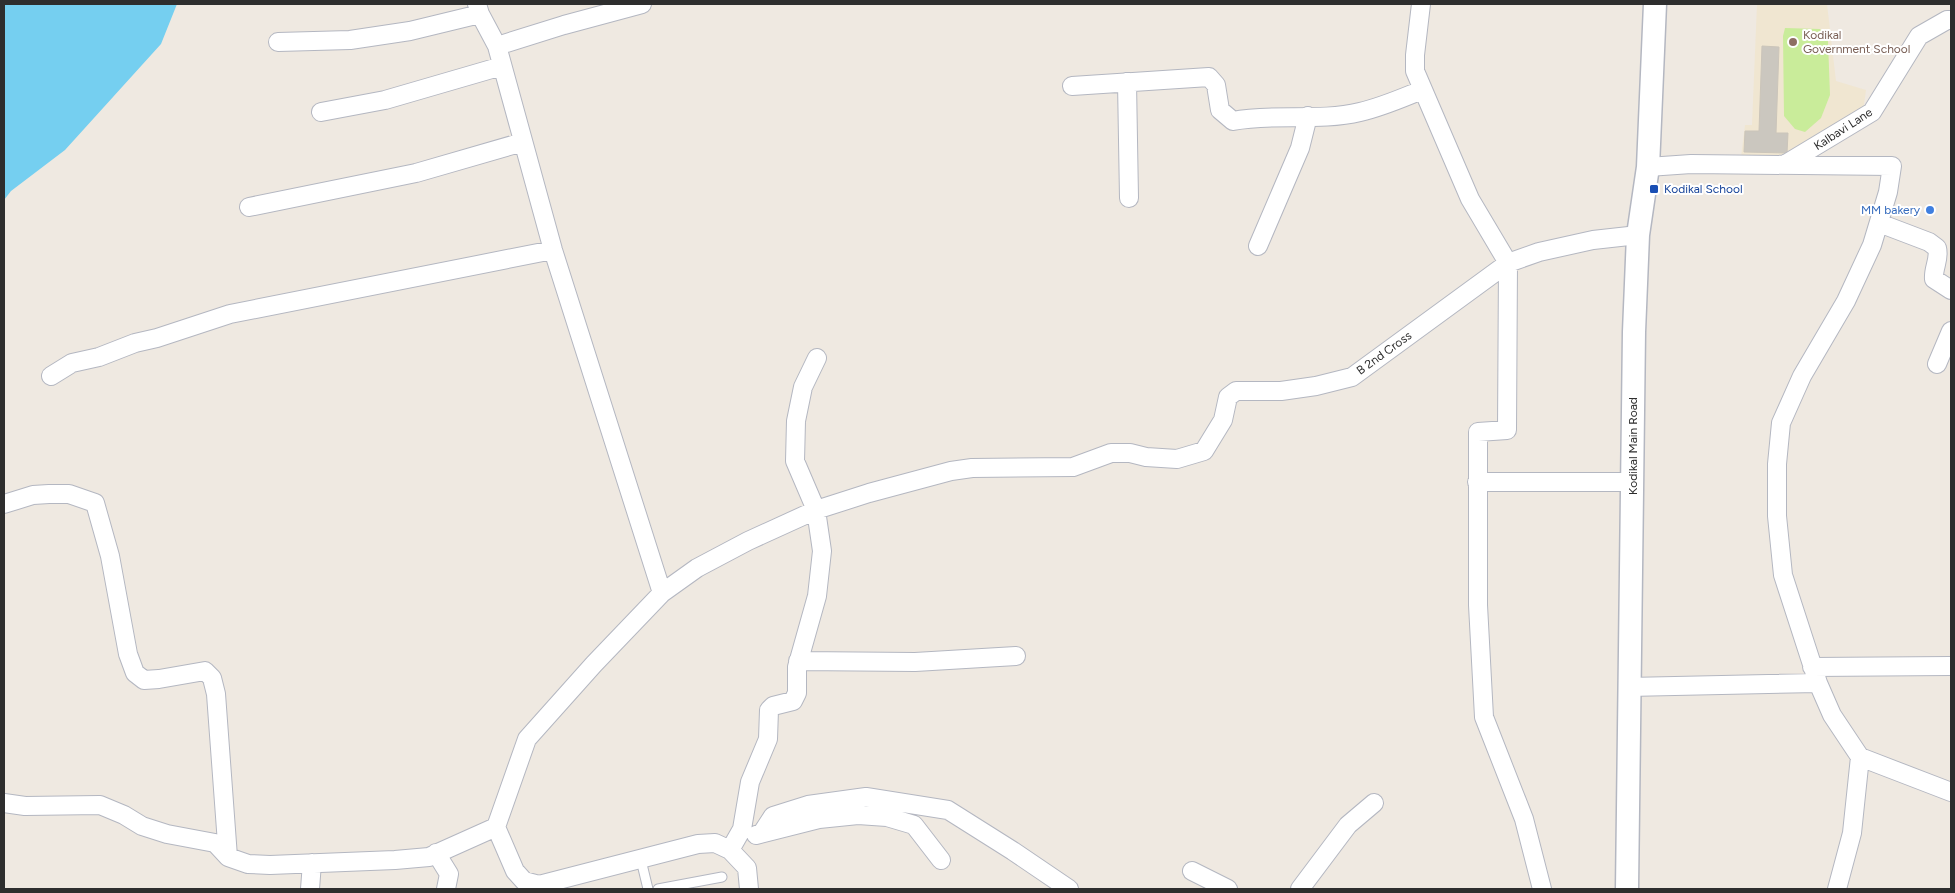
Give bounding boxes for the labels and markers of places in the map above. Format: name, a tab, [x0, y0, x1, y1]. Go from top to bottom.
place label: Kodikal Government School	[1803, 28, 1910, 56]
marker: Kodikal Government School	[1787, 36, 1799, 48]
place label: Kodikal School	[1664, 182, 1743, 196]
marker: Kodikal School	[1648, 183, 1660, 195]
place label: MM bakery	[1861, 203, 1921, 217]
marker: MM bakery	[1924, 204, 1936, 216]

